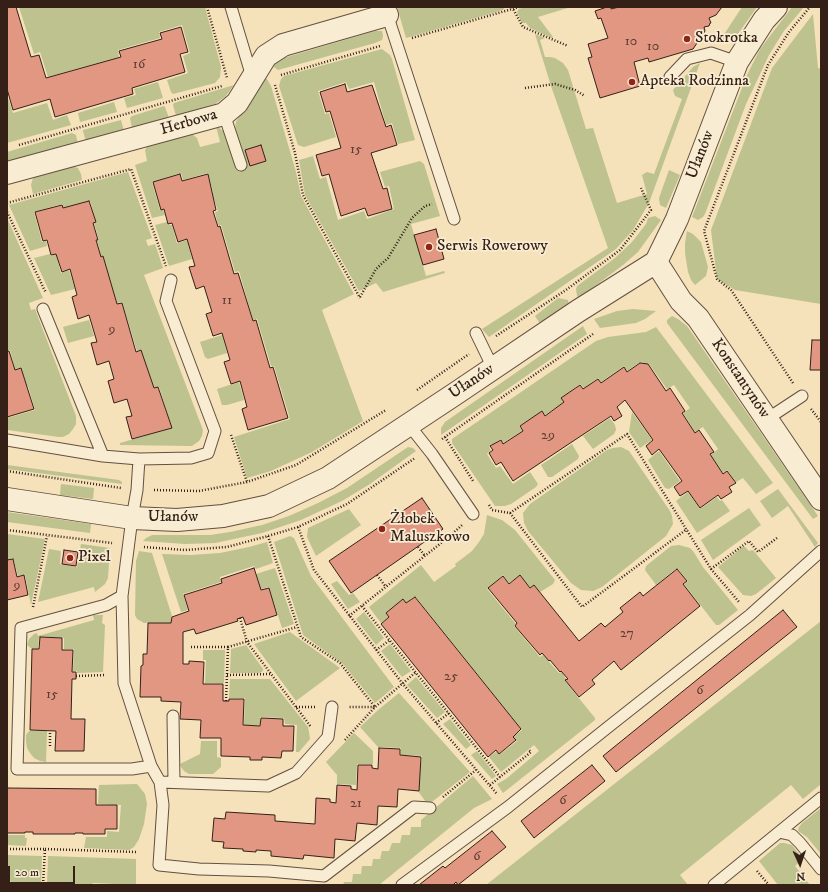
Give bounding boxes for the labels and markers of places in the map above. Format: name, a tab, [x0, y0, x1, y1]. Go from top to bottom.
place label: Stokrotka	[695, 29, 758, 49]
marker: Stokrotka	[682, 34, 692, 44]
place label: Apteka Rodzinna	[640, 72, 749, 92]
marker: Apteka Rodzinna	[627, 77, 637, 87]
place label: Serwis Rowerowy	[437, 237, 548, 257]
marker: Serwis Rowerowy	[424, 242, 434, 252]
place label: Żłobek Maluszkowo	[390, 510, 470, 548]
marker: Żłobek Maluszkowo	[377, 524, 387, 534]
place label: Pixel	[78, 548, 111, 568]
marker: Pixel	[65, 553, 75, 563]

